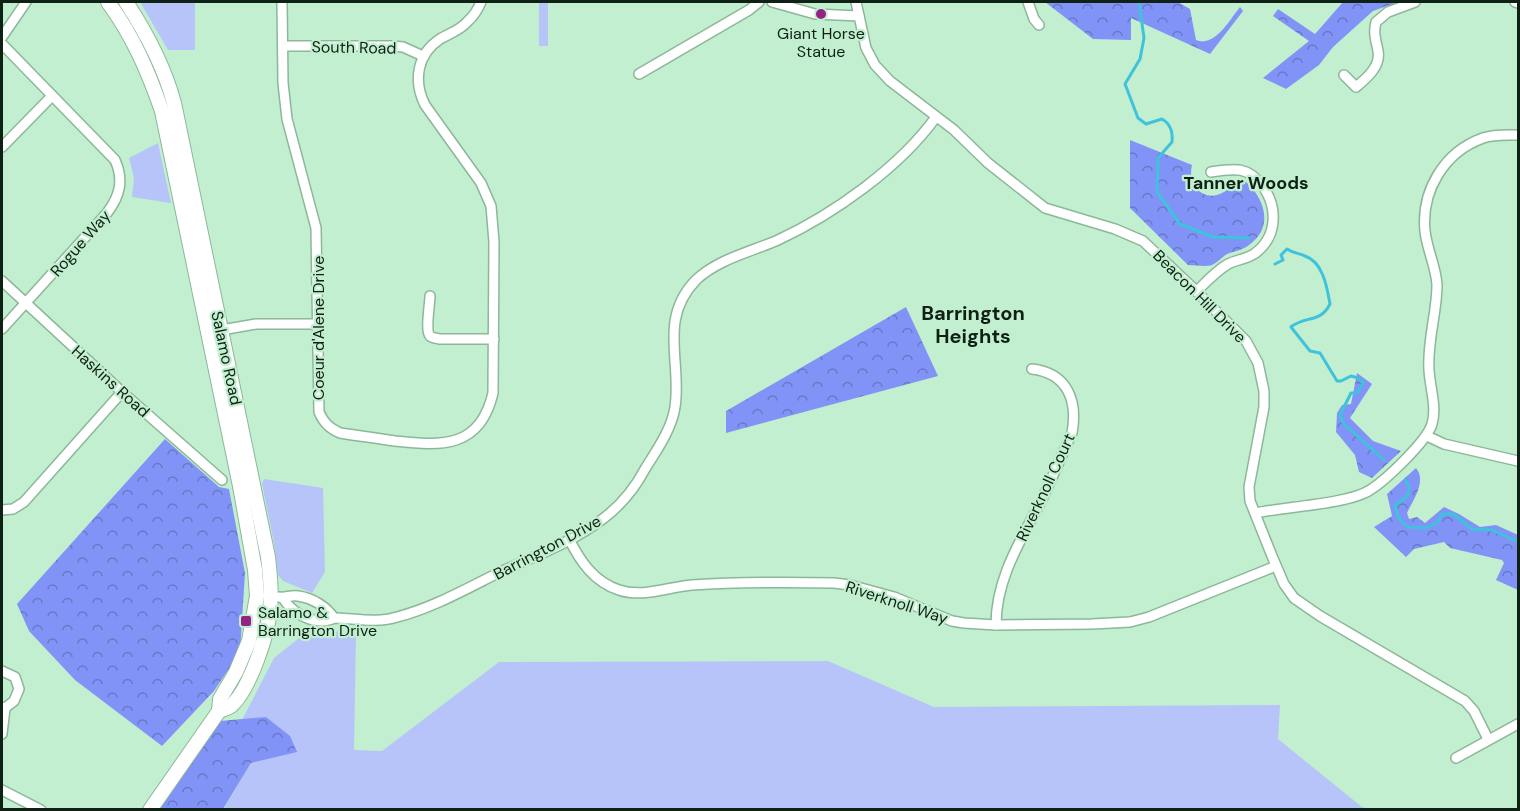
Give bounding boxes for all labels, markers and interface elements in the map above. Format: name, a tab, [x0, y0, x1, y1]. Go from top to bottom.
marker: Giant Horse Statue	[814, 7, 828, 21]
place label: Giant Horse Statue	[777, 23, 865, 62]
street label: South Road	[311, 36, 397, 59]
district label: Tanner Woods	[1183, 171, 1309, 195]
street label: Rogue Way	[46, 206, 115, 281]
street label: Beacon Hill Drive	[1149, 245, 1251, 347]
street label: Coeur d'Alene Drive	[308, 256, 329, 400]
district label: Barrington Heights	[921, 300, 1025, 349]
street label: Salamo Road	[206, 309, 247, 407]
street label: Haskins Road	[67, 341, 154, 422]
street label: Riverknoll Court	[1011, 430, 1080, 545]
street label: Barrington Drive	[490, 510, 605, 585]
street label: Riverknoll Way	[843, 576, 951, 629]
place label: Salamo & Barrington Drive	[258, 602, 377, 641]
marker: Salamo & Barrington Drive	[239, 614, 253, 628]

